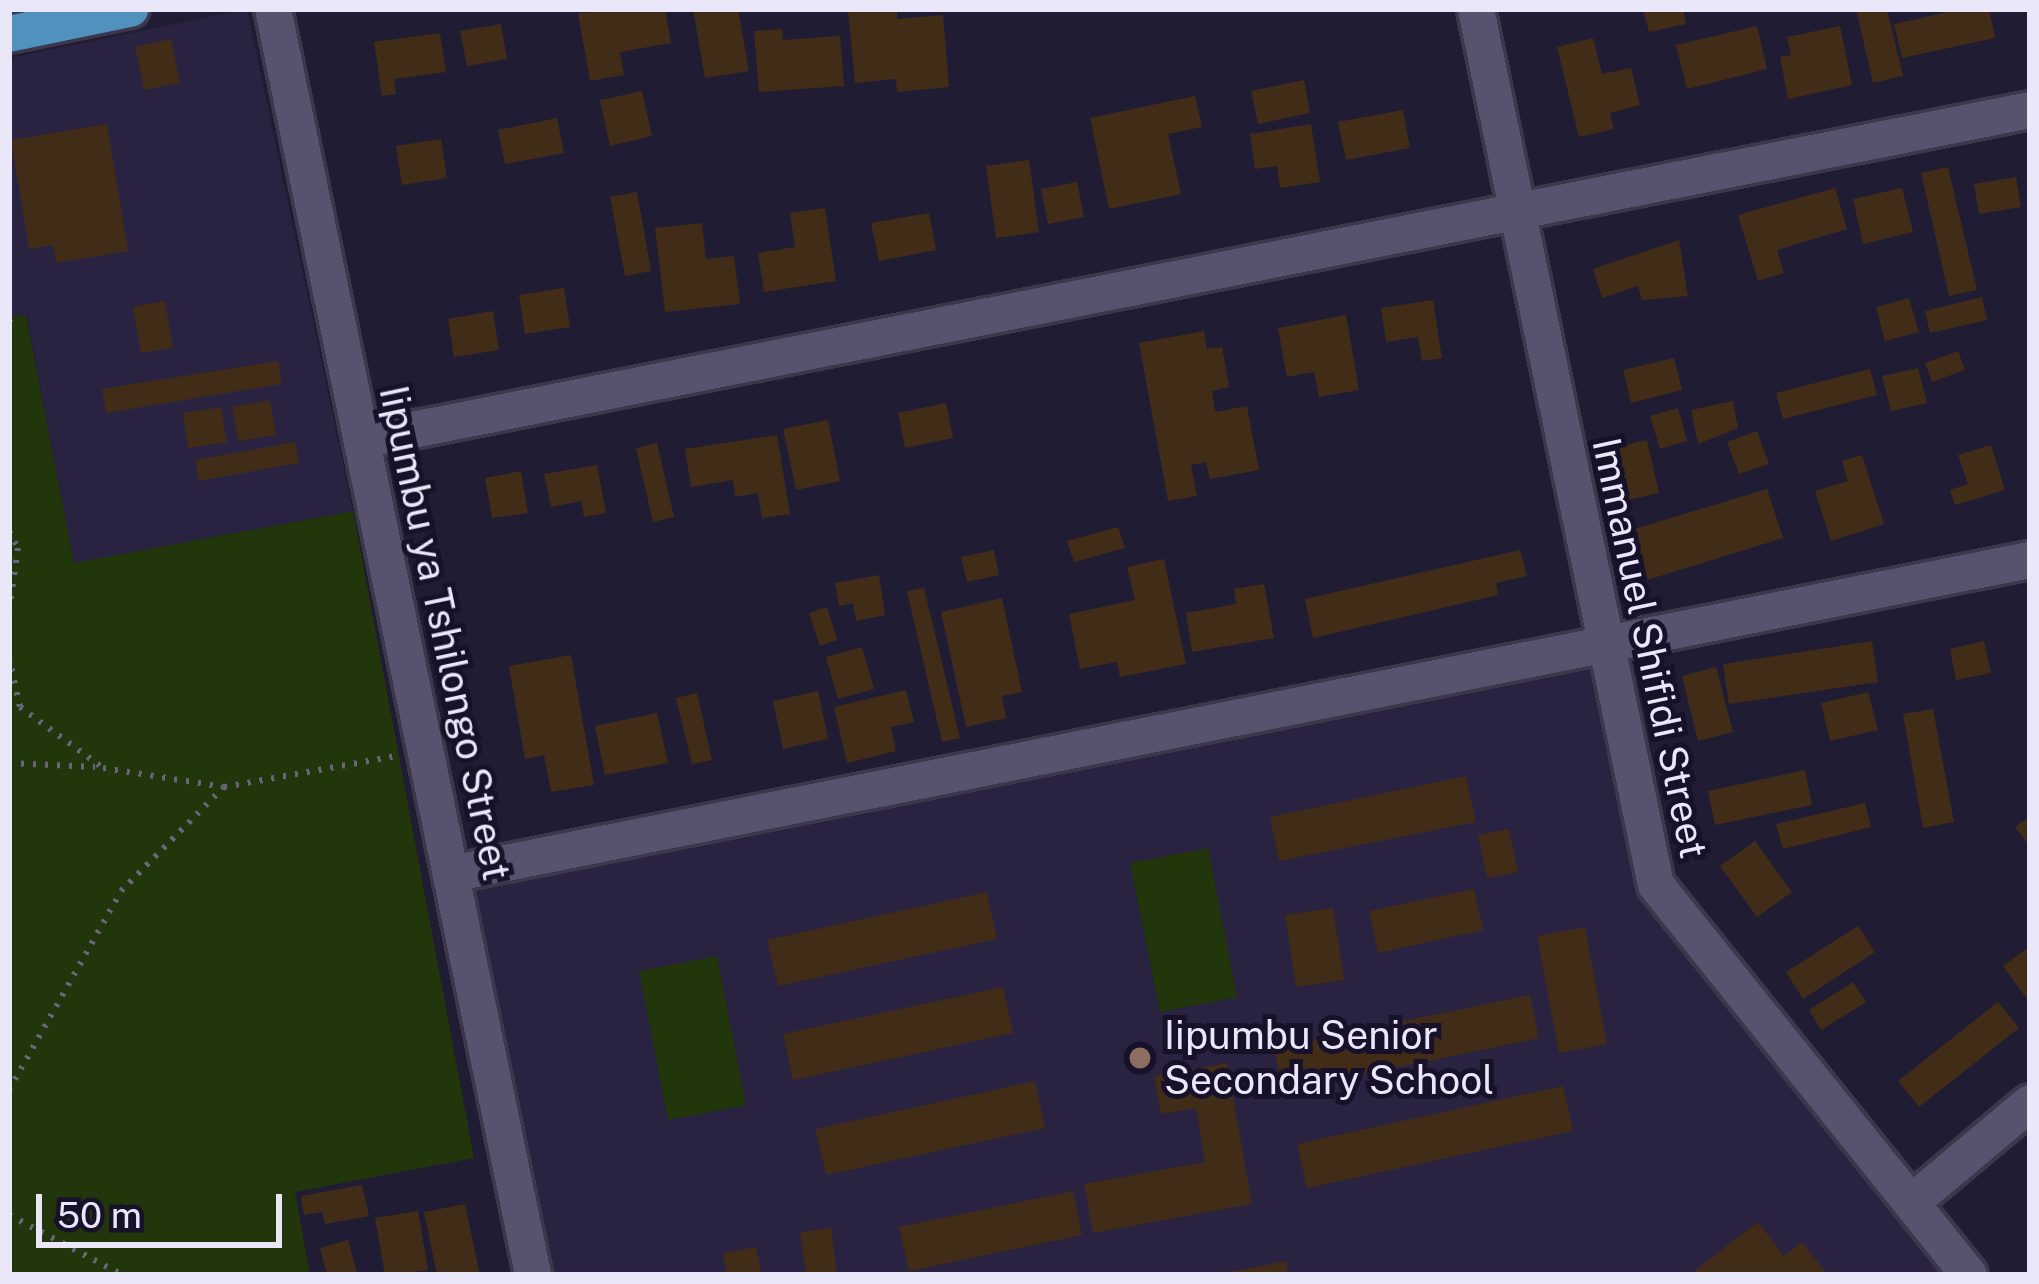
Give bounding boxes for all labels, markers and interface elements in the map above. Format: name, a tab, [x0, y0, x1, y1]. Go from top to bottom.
street label: Iipumbu ya Tshilongo Street	[370, 381, 520, 885]
street label: Immanuel Shifidi Street	[1583, 434, 1717, 862]
place label: Iipumbu Senior Secondary School	[1164, 1013, 1494, 1104]
marker: Iipumbu Senior Secondary School	[1127, 1045, 1153, 1071]
scale bar	[42, 1170, 288, 1244]
text: 50 m	[57, 1194, 142, 1236]

